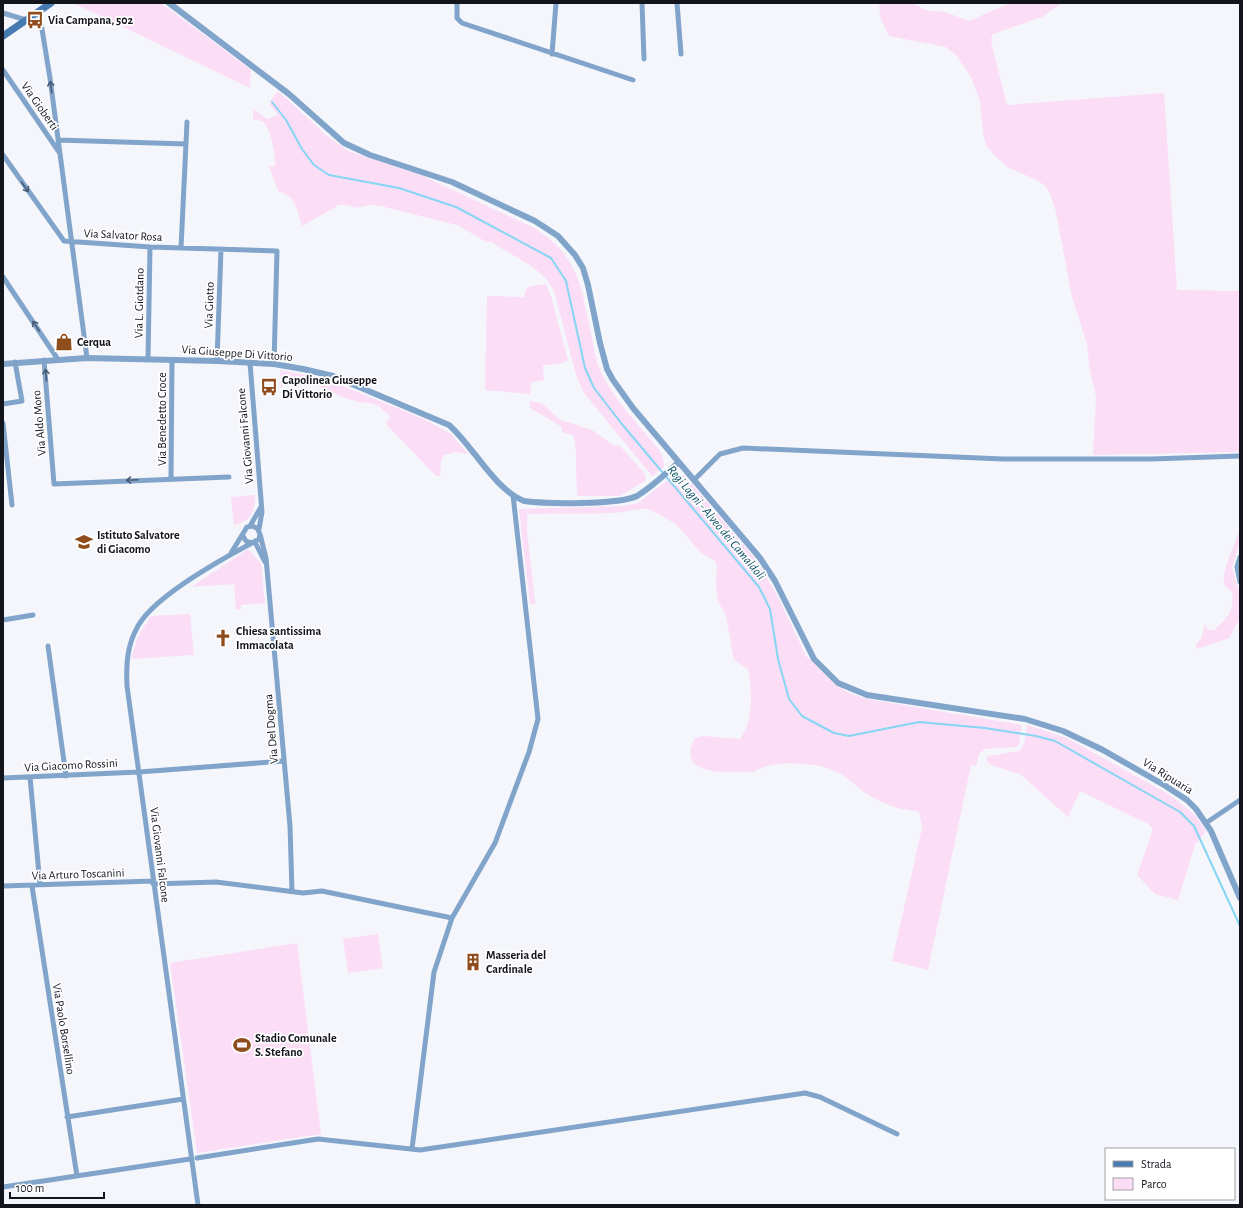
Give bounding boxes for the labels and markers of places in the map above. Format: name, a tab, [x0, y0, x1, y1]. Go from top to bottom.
bus stop icon: Via Campana, 502	[25, 10, 45, 30]
place label: Via Campana, 502	[48, 14, 133, 26]
shop icon: Cerqua	[54, 332, 74, 352]
place label: Cerqua	[77, 336, 111, 348]
place label: Capolinea Giuseppe Di Vittorio	[282, 374, 377, 400]
bus stop icon: Capolinea Giuseppe Di Vittorio	[259, 377, 279, 397]
place label: Istituto Salvatore di Giacomo	[97, 529, 180, 555]
school or university icon: Istituto Salvatore di Giacomo	[74, 532, 94, 552]
place label: Chiesa santissima Immacolata	[236, 625, 322, 651]
church icon: Chiesa santissima Immacolata	[213, 628, 233, 648]
place label: Masseria del Cardinale	[486, 949, 546, 975]
building icon: Masseria del Cardinale	[463, 952, 483, 972]
place label: Stadio Comunale S. Stefano	[255, 1032, 337, 1058]
sports icon: Stadio Comunale S. Stefano	[232, 1035, 252, 1055]

